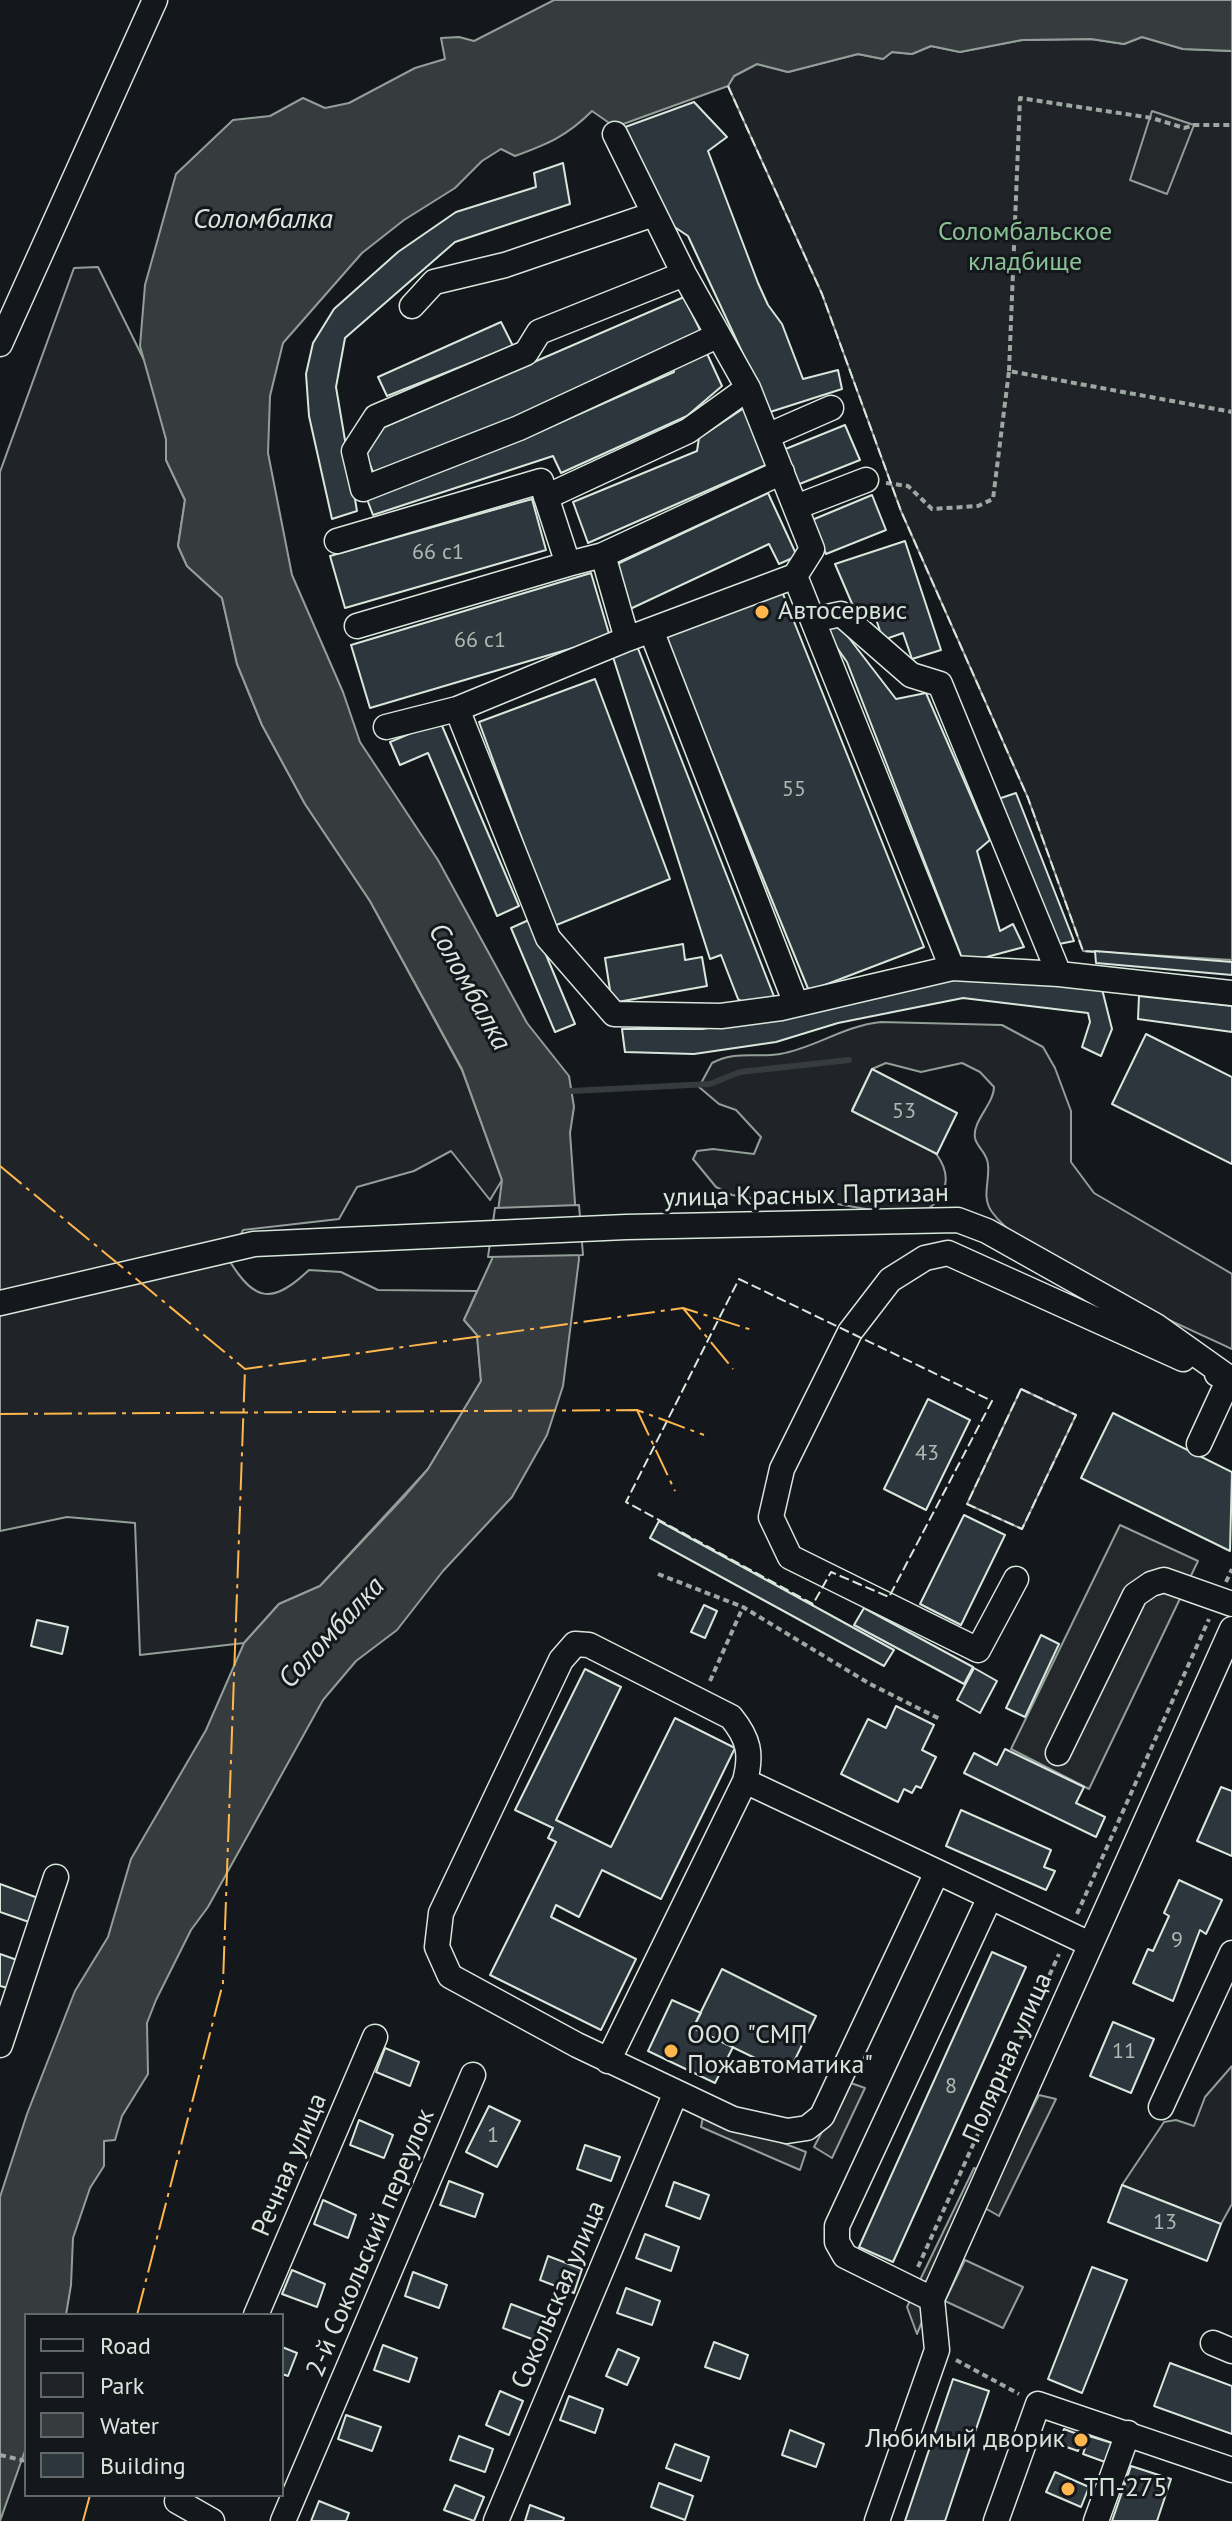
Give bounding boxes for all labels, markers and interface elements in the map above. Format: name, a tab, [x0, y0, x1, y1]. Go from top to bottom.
water label: Соломбалка	[193, 203, 333, 237]
park label: Соломбальское кладбище	[938, 217, 1112, 278]
house number: 66 с1	[412, 540, 464, 566]
place label: Автосервис	[778, 596, 907, 628]
marker: Автосервис	[753, 603, 771, 621]
house number: 66 с1	[454, 628, 506, 654]
house number: 55	[782, 777, 806, 803]
water label: Соломбалка	[420, 918, 518, 1056]
house number: 53	[892, 1099, 916, 1125]
street label: улица Красных Партизан	[663, 1178, 949, 1214]
house number: 43	[915, 1441, 939, 1467]
water label: Соломбалка	[272, 1570, 392, 1696]
house number: 9	[1171, 1928, 1183, 1954]
street label: Полярная улица	[957, 1968, 1059, 2148]
place label: ООО "СМП Пожавтоматика"	[687, 2020, 873, 2082]
house number: 11	[1112, 2039, 1136, 2065]
marker: ООО "СМП Пожавтоматика"	[662, 2042, 680, 2060]
house number: 8	[945, 2074, 957, 2100]
street label: Речная улица	[246, 2089, 334, 2241]
street label: 2-й Сокольский переулок	[300, 2104, 442, 2382]
house number: 1	[487, 2123, 499, 2149]
street label: Сокольская улица	[505, 2196, 613, 2394]
house number: 13	[1153, 2210, 1177, 2236]
legend	[24, 2313, 284, 2497]
text: Road	[100, 2330, 151, 2361]
text: Park	[100, 2370, 144, 2401]
text: Water	[100, 2410, 159, 2441]
place label: Любимый дворик	[865, 2424, 1065, 2456]
marker: Любимый дворик	[1072, 2431, 1090, 2449]
text: Building	[100, 2450, 186, 2481]
place label: ТП-275	[1084, 2473, 1167, 2505]
marker: ТП-275	[1059, 2480, 1077, 2498]

